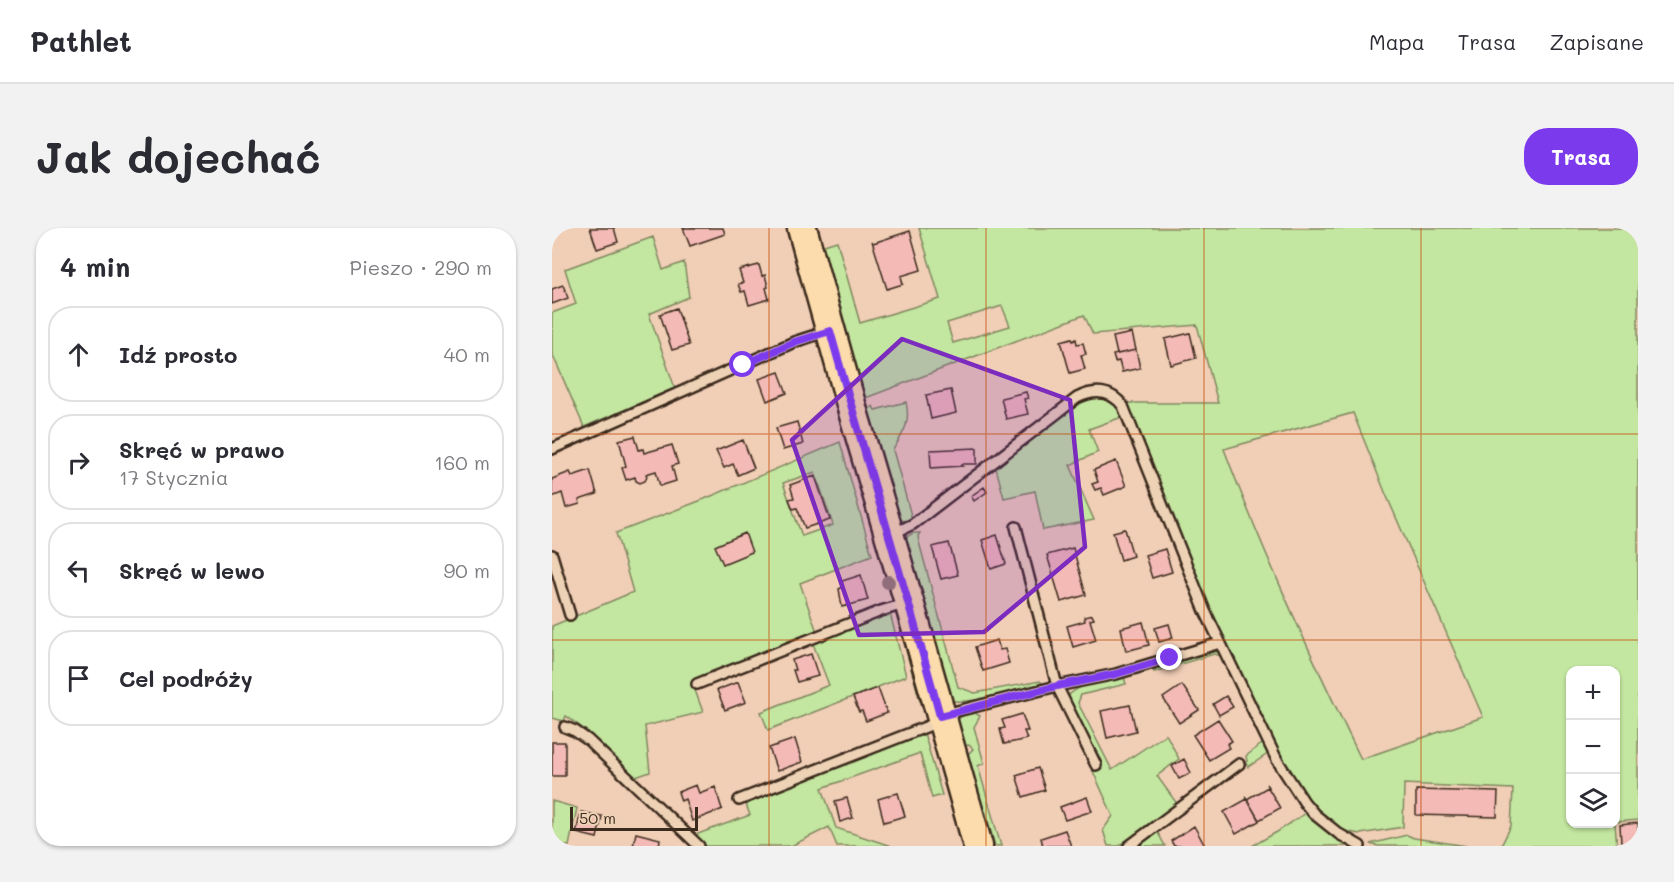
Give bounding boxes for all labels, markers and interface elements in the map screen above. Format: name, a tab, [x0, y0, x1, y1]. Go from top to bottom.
text: Pathlet	[30, 23, 132, 59]
text: Mapa	[1369, 28, 1425, 55]
text: Trasa	[1458, 28, 1516, 55]
text: Zapisane	[1549, 28, 1644, 55]
button: Trasa	[1524, 128, 1638, 185]
text: Jak dojechać	[36, 129, 321, 184]
text: 4 min	[60, 250, 130, 284]
text: Pieszo · 290 m	[349, 254, 492, 280]
icon: ahead	[62, 338, 95, 371]
text: Idź prosto	[119, 340, 237, 369]
text: 40 m	[444, 341, 490, 367]
route start	[729, 351, 755, 377]
text: Skręć w prawo	[119, 435, 284, 464]
icon: right	[62, 446, 95, 479]
text: 160 m	[434, 449, 490, 475]
text: 17 Stycznia	[119, 464, 229, 490]
icon: left	[62, 554, 95, 587]
text: Skręć w lewo	[119, 556, 265, 585]
text: 90 m	[444, 557, 490, 583]
route end	[1156, 644, 1182, 670]
icon: arrive	[62, 662, 95, 695]
text: Cel podróży	[119, 664, 253, 693]
map controls	[1566, 666, 1620, 828]
button: +	[1566, 666, 1620, 720]
button: −	[1566, 720, 1620, 774]
button: layers	[1566, 774, 1620, 828]
scale bar	[570, 804, 698, 832]
text: 50 m	[579, 807, 616, 828]

